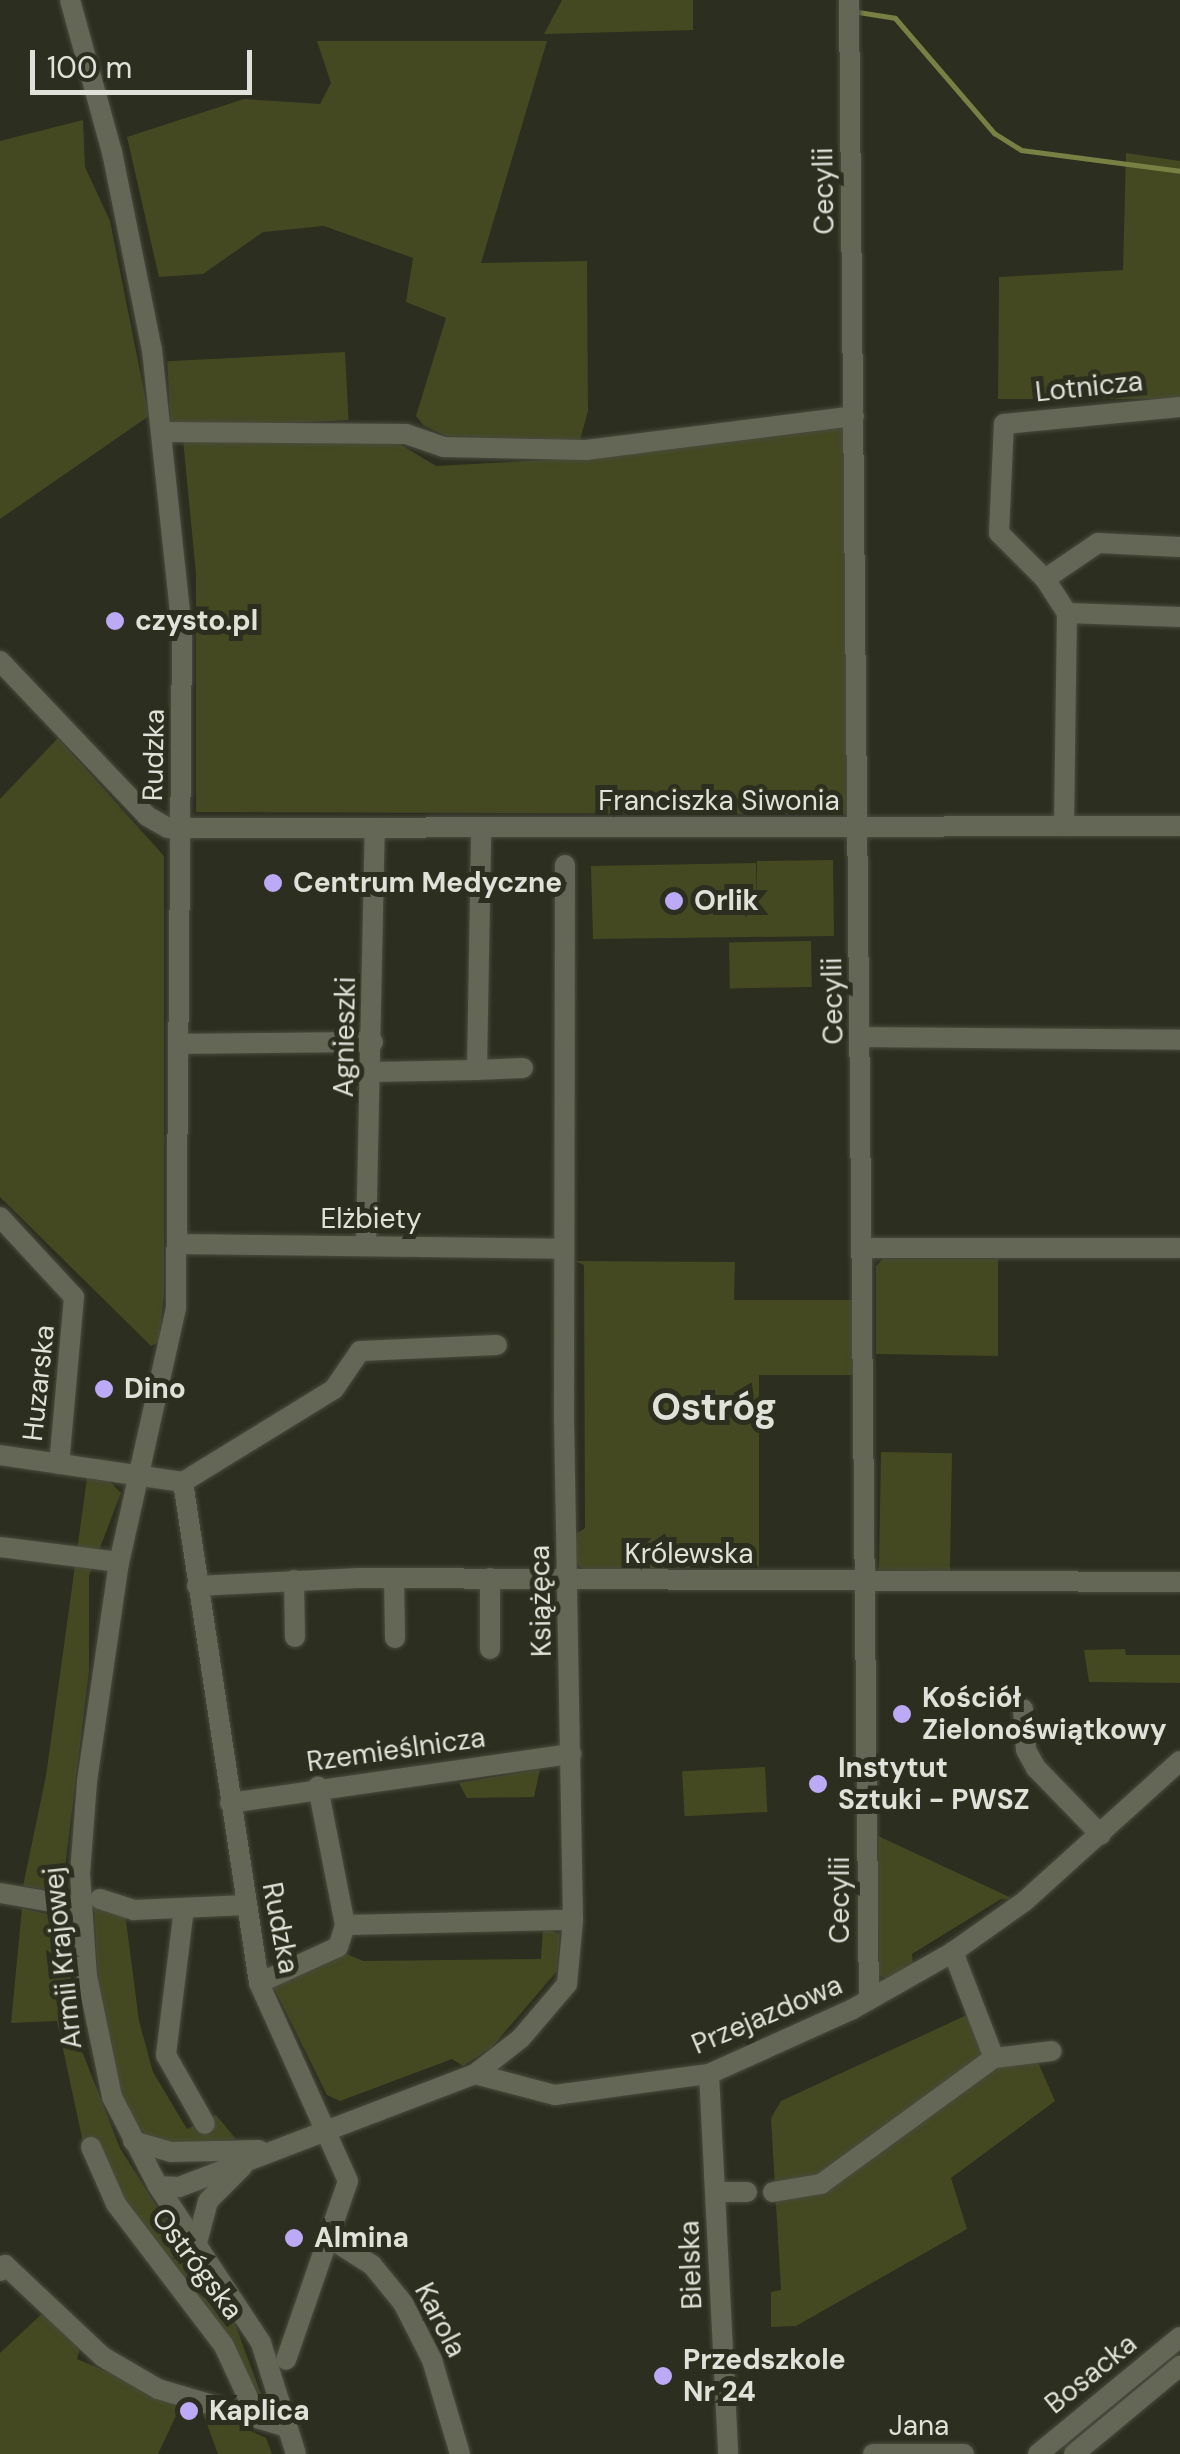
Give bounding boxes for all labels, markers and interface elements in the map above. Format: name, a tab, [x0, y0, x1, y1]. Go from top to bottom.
scale bar	[35, 30, 258, 92]
text: 100 m	[47, 48, 132, 87]
street label: Cecylii	[806, 147, 842, 235]
street label: Lotnicza	[1034, 365, 1144, 409]
place label: czysto.pl	[135, 604, 258, 638]
marker: czysto.pl	[104, 610, 126, 632]
street label: Rudzka	[136, 709, 172, 801]
street label: Franciszka Siwonia	[598, 784, 840, 818]
place label: Centrum Medyczne	[293, 866, 562, 900]
marker: Centrum Medyczne	[262, 872, 284, 894]
place label: Orlik	[694, 884, 759, 918]
marker: Orlik	[663, 890, 685, 912]
street label: Cecylii	[815, 957, 851, 1045]
street label: Agnieszki	[327, 976, 363, 1098]
street label: Elżbiety	[320, 1202, 422, 1236]
street label: Huzarska	[16, 1323, 62, 1443]
place label: Dino	[124, 1372, 186, 1406]
marker: Dino	[93, 1378, 115, 1400]
district label: Ostróg	[651, 1385, 777, 1431]
street label: Królewska	[624, 1537, 754, 1571]
street label: Książęca	[523, 1545, 559, 1657]
place label: Kościół Zielonoświątkowy	[922, 1681, 1167, 1747]
marker: Kościół Zielonoświątkowy	[891, 1703, 913, 1725]
street label: Rzemieślnicza	[304, 1721, 488, 1779]
place label: Instytut Sztuki - PWSZ	[838, 1751, 1030, 1817]
marker: Instytut Sztuki - PWSZ	[807, 1773, 829, 1795]
street label: Cecylii	[823, 1856, 857, 1944]
street label: Armii Krajowej	[37, 1865, 89, 2051]
street label: Rudzka	[255, 1879, 305, 1977]
street label: Przejazdowa	[687, 1968, 847, 2062]
street label: Ostrógska	[144, 2202, 250, 2326]
street label: Bielska	[673, 2220, 709, 2310]
place label: Almina	[314, 2221, 409, 2255]
marker: Almina	[283, 2227, 305, 2249]
street label: Karola	[407, 2277, 473, 2363]
street label: Bosacka	[1038, 2327, 1144, 2421]
place label: Przedszkole Nr 24	[683, 2343, 846, 2409]
marker: Przedszkole Nr 24	[652, 2365, 674, 2387]
place label: Kaplica	[209, 2394, 310, 2428]
marker: Kaplica	[178, 2400, 200, 2422]
street label: Jana	[889, 2409, 949, 2443]

